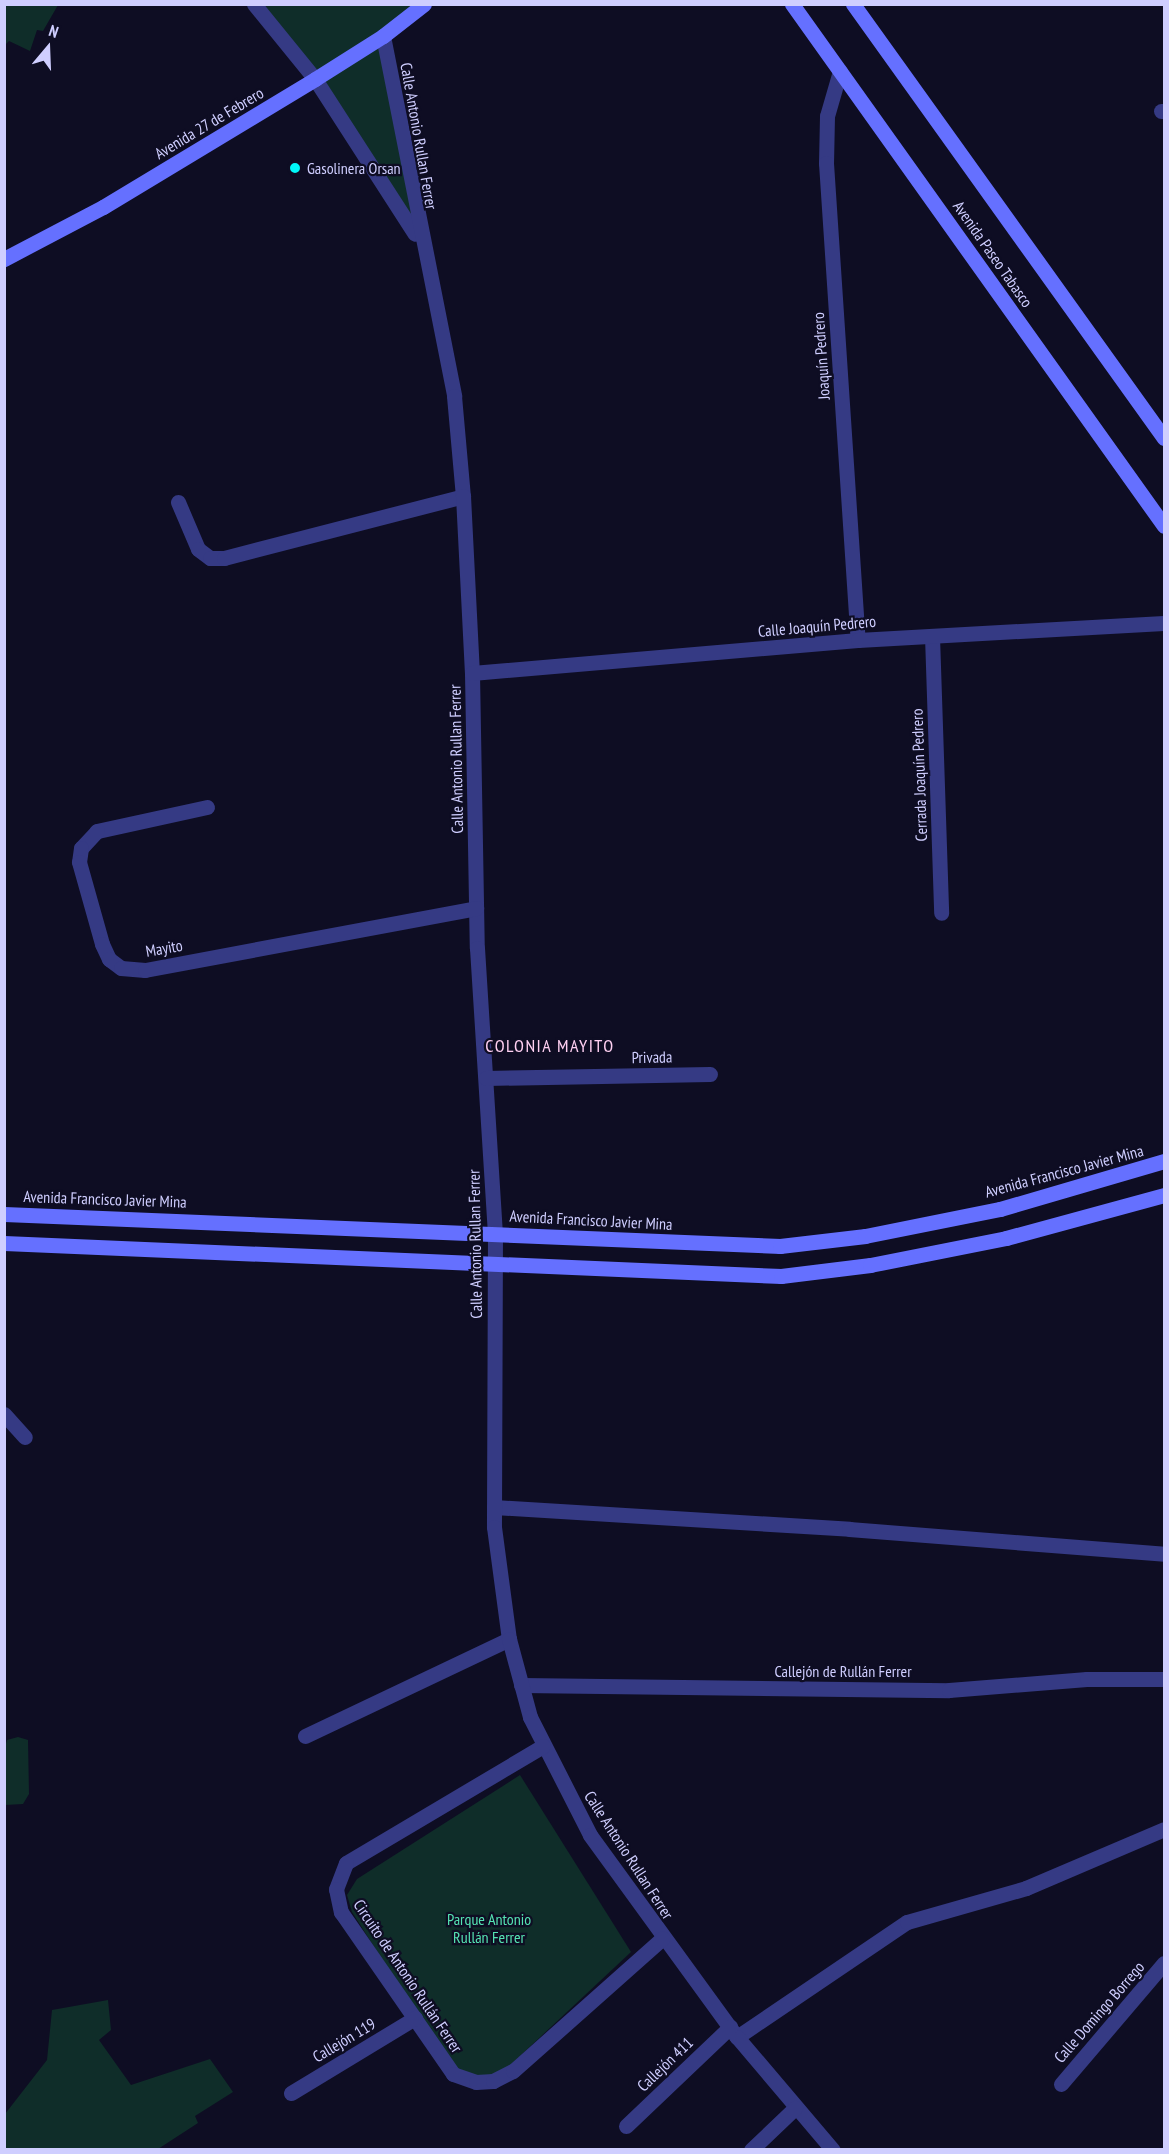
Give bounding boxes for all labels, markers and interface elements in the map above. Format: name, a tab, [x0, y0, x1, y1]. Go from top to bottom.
north arrow	[18, 18, 78, 78]
text: N	[47, 20, 61, 42]
street label: Calle Antonio Rullan Ferrer	[397, 61, 441, 211]
street label: Avenida 27 de Febrero	[151, 83, 267, 163]
place label: Gasolinera Orsan	[307, 158, 401, 178]
marker: Gasolinera Orsan	[288, 161, 302, 175]
street label: Avenida Paseo Tabasco	[949, 197, 1037, 311]
street label: Joaquín Pedrero	[808, 312, 834, 400]
street label: Calle Joaquín Pedrero	[757, 611, 877, 641]
street label: Calle Antonio Rullan Ferrer	[445, 684, 467, 834]
street label: Cerrada Joaquín Pedrero	[907, 708, 931, 842]
street label: Mayito	[144, 935, 184, 961]
district label: COLONIA MAYITO	[485, 1035, 615, 1057]
street label: Privada	[632, 1047, 672, 1067]
street label: Avenida Francisco Javier Mina	[983, 1141, 1145, 1201]
street label: Calle Antonio Rullan Ferrer	[464, 1169, 486, 1319]
street label: Avenida Francisco Javier Mina	[23, 1187, 187, 1211]
street label: Avenida Francisco Javier Mina	[509, 1206, 673, 1234]
street label: Callejón de Rullán Ferrer	[774, 1661, 912, 1681]
street label: Calle Antonio Rullan Ferrer	[580, 1787, 678, 1923]
street label: Circuito de Antonio Rullán Ferrer	[349, 1896, 467, 2056]
park label: Parque Antonio Rullán Ferrer	[447, 1909, 531, 1947]
street label: Calle Domingo Borrego	[1050, 1957, 1148, 2067]
street label: Callejón 119	[309, 2014, 379, 2066]
street label: Callejón 411	[633, 2033, 697, 2095]

